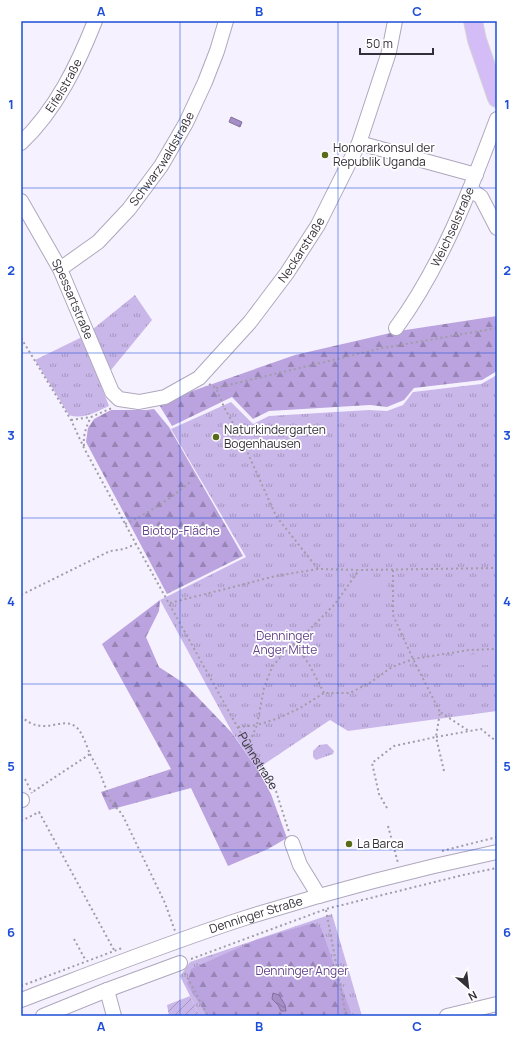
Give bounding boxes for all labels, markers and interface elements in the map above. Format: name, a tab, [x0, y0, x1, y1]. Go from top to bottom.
text: A	[97, 2, 106, 20]
text: B	[255, 2, 263, 20]
text: C	[412, 2, 422, 20]
scale bar	[360, 30, 433, 56]
text: 50 m	[366, 35, 393, 52]
street label: Eifelstraße	[41, 56, 86, 116]
text: 1	[8, 95, 14, 113]
text: 1	[504, 95, 510, 113]
street label: Schwarzwaldstraße	[125, 109, 198, 209]
place label: Honorarkonsul der Republik Uganda	[333, 139, 435, 170]
marker: Honorarkonsul der Republik Uganda	[320, 150, 330, 160]
street label: Weichselstraße	[426, 184, 478, 270]
street label: Neckarstraße	[274, 214, 329, 286]
street label: Spessartstraße	[48, 255, 98, 342]
text: 2	[7, 261, 15, 279]
text: 2	[503, 261, 511, 279]
place label: Naturkindergarten Bogenhausen	[224, 421, 326, 452]
text: 3	[7, 426, 15, 444]
text: 3	[503, 426, 511, 444]
marker: Naturkindergarten Bogenhausen	[211, 432, 221, 442]
park label: Biotop-Fläche	[142, 522, 220, 539]
text: 4	[7, 592, 15, 610]
text: 4	[503, 592, 511, 610]
park label: Denninger Anger Mitte	[253, 627, 317, 658]
street label: Pühnstraße	[234, 729, 282, 793]
text: 5	[7, 757, 15, 775]
text: 5	[503, 757, 511, 775]
place label: La Barca	[357, 835, 404, 852]
marker: La Barca	[344, 839, 354, 849]
street label: Denninger Straße	[207, 892, 305, 937]
text: 6	[7, 923, 15, 941]
text: 6	[503, 923, 511, 941]
park label: Denninger Anger	[255, 962, 349, 979]
north arrow	[448, 967, 488, 1007]
text: N	[466, 988, 480, 1005]
text: A	[97, 1017, 106, 1035]
text: B	[255, 1017, 263, 1035]
text: C	[412, 1017, 422, 1035]

